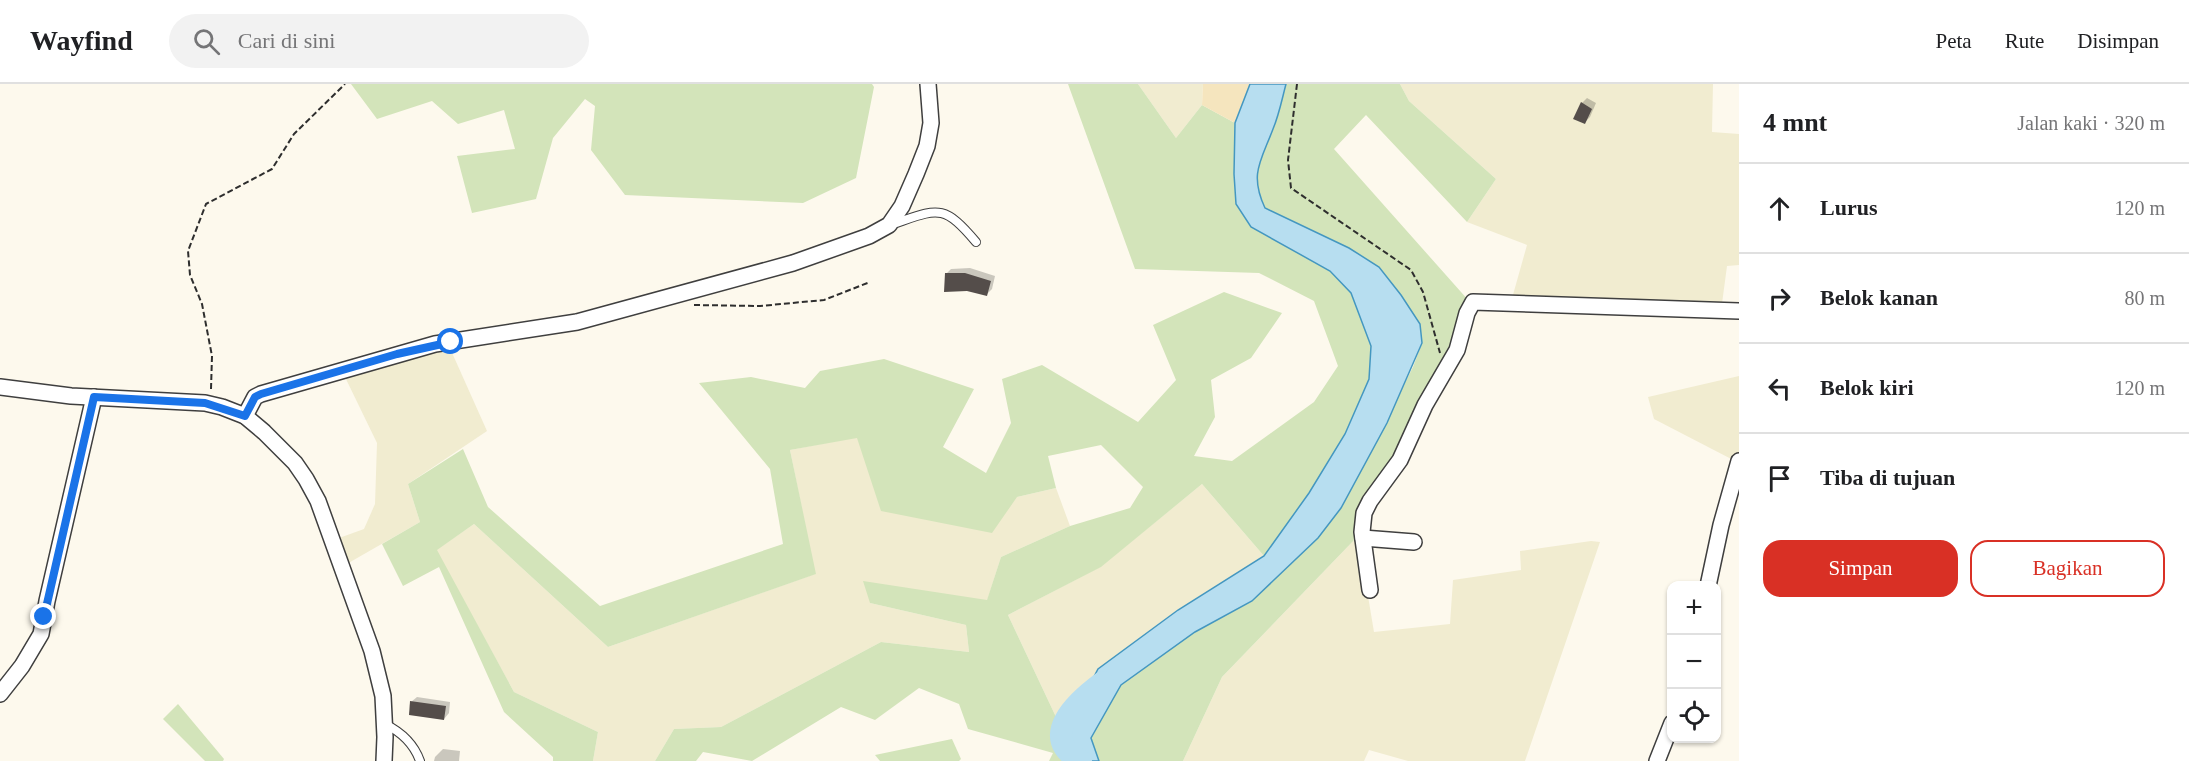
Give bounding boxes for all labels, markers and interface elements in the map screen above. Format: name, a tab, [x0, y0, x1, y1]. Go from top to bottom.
search box	[169, 14, 589, 68]
text: Wayfind	[30, 25, 133, 56]
icon: search	[190, 25, 223, 58]
text: Cari di sini	[238, 28, 335, 53]
text: Peta	[1936, 29, 1972, 53]
text: Rute	[2005, 29, 2044, 53]
text: Disimpan	[2077, 29, 2159, 53]
text: 4 mnt	[1763, 108, 1827, 137]
text: Jalan kaki · 320 m	[2017, 112, 2165, 134]
icon: ahead	[1763, 192, 1796, 225]
text: Lurus	[1820, 195, 1877, 220]
text: 120 m	[2114, 197, 2165, 219]
icon: right	[1763, 282, 1796, 315]
text: Belok kanan	[1820, 285, 1938, 310]
text: 80 m	[2124, 287, 2165, 309]
route start	[437, 328, 463, 354]
icon: left	[1763, 372, 1796, 405]
text: Belok kiri	[1820, 375, 1914, 400]
text: 120 m	[2114, 377, 2165, 399]
icon: arrive	[1763, 462, 1796, 495]
text: Tiba di tujuan	[1820, 465, 1955, 490]
button: Simpan	[1763, 540, 1958, 597]
button: Bagikan	[1970, 540, 2165, 597]
map controls	[1667, 581, 1721, 743]
button: +	[1667, 581, 1721, 635]
route end	[30, 603, 56, 629]
button: −	[1667, 635, 1721, 689]
button: locate	[1667, 689, 1721, 743]

